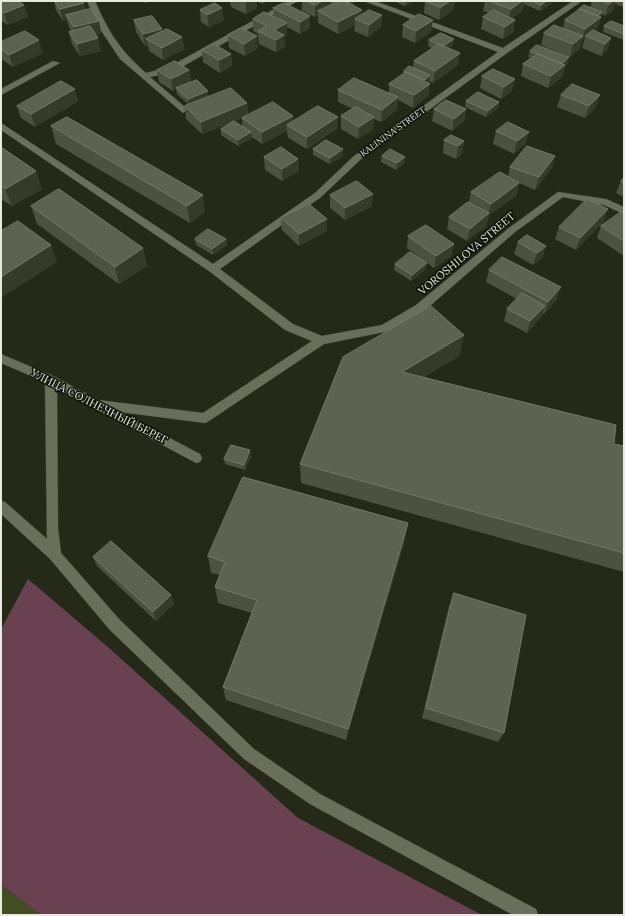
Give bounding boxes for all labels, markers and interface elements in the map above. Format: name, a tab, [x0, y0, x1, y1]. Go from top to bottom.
street label: KALININA STREET	[358, 105, 428, 159]
street label: VOROSHILOVA STREET	[416, 210, 518, 298]
street label: УЛИЦА СОЛНЕЧНЫЙ БЕРЕГ	[28, 367, 170, 447]

